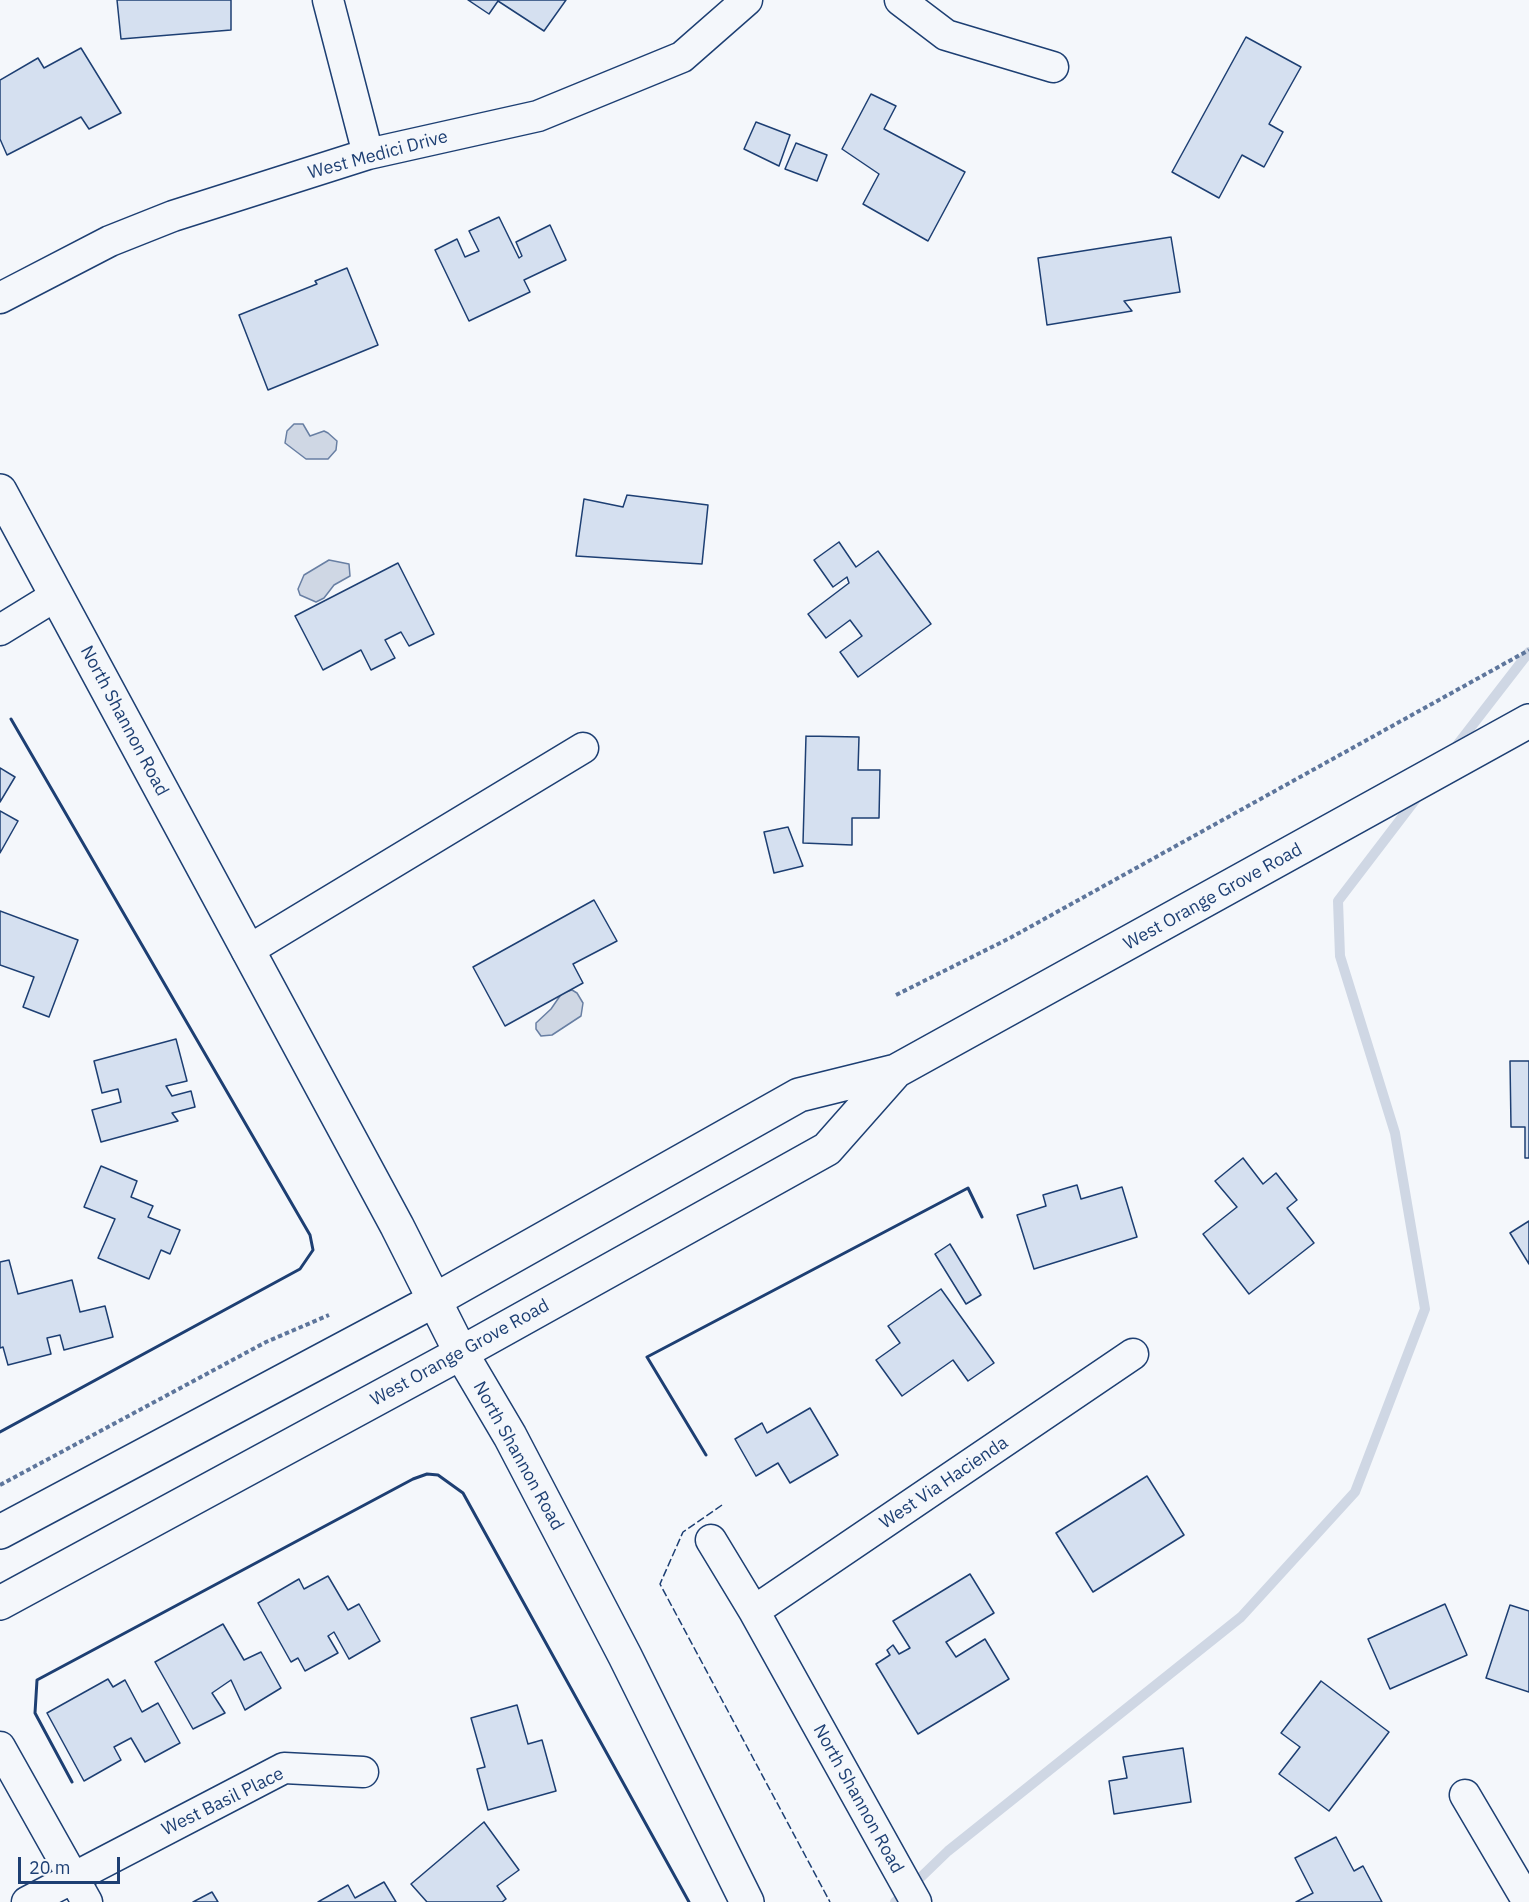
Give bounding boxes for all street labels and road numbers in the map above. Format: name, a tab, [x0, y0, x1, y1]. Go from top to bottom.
street label: West Medici Drive	[306, 126, 450, 184]
street label: North Shannon Road	[75, 642, 173, 800]
street label: West Orange Grove Road	[1120, 839, 1306, 955]
street label: West Orange Grove Road	[367, 1295, 553, 1411]
street label: North Shannon Road	[468, 1378, 568, 1534]
street label: West Via Hacienda	[876, 1432, 1012, 1534]
street label: North Shannon Road	[808, 1721, 908, 1877]
street label: West Basil Place	[159, 1763, 287, 1841]

